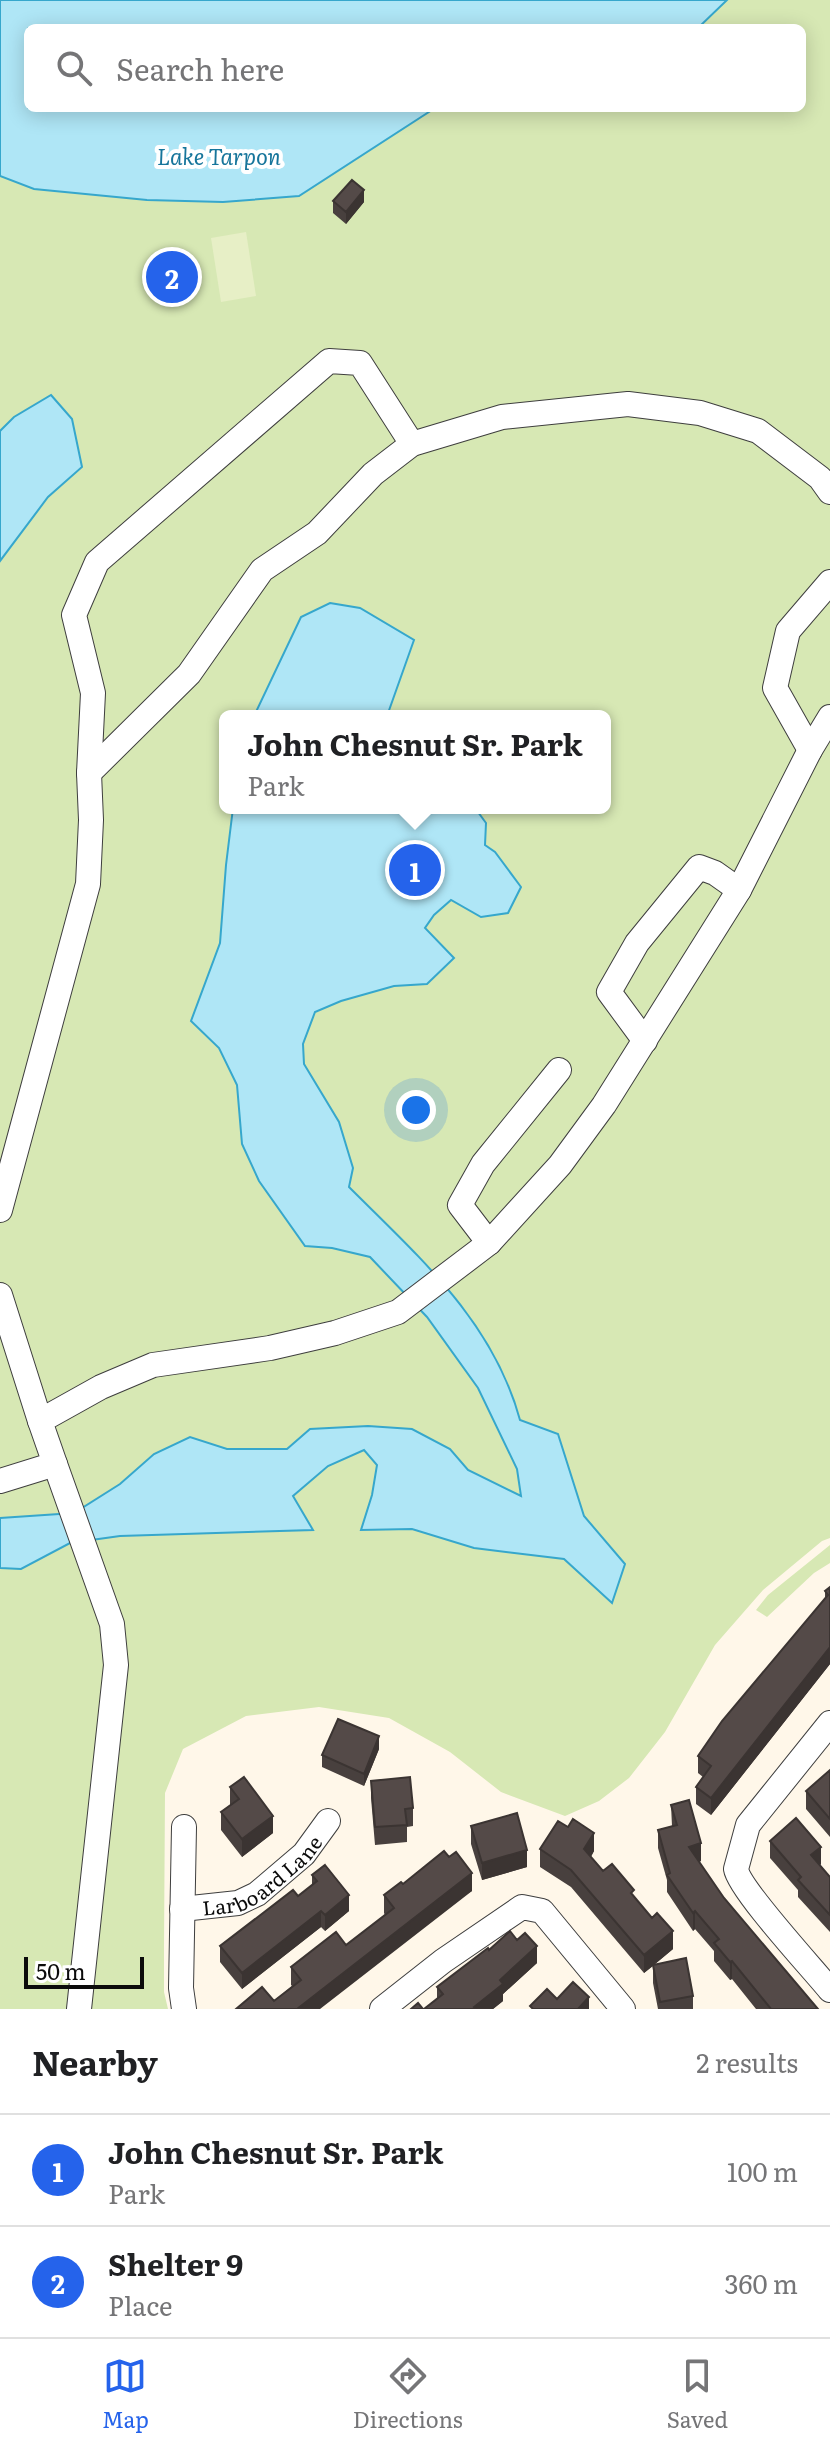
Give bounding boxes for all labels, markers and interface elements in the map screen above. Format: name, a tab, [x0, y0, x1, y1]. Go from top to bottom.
search box	[24, 24, 806, 112]
icon: search	[52, 46, 96, 90]
text: Search here	[116, 46, 284, 90]
water label: Lake Tarpon	[157, 139, 281, 172]
pin: 2	[146, 247, 198, 307]
popup	[219, 710, 611, 814]
text: John Chesnut Sr. Park	[247, 721, 583, 765]
text: Park	[247, 765, 304, 804]
pin: 1	[389, 840, 441, 900]
your location	[396, 1090, 436, 1130]
street label: Larboard Lane	[201, 1829, 328, 1922]
scale bar	[24, 1953, 144, 1989]
text: 50 m	[36, 1954, 86, 1987]
text: Nearby	[32, 2036, 158, 2086]
text: 2 results	[696, 2042, 798, 2081]
text: John Chesnut Sr. Park	[108, 2129, 443, 2173]
text: 1	[53, 2151, 63, 2190]
text: 100 m	[727, 2151, 798, 2190]
text: Park	[108, 2173, 165, 2212]
text: Shelter 9	[108, 2241, 243, 2285]
text: 2	[51, 2263, 65, 2302]
text: 360 m	[724, 2263, 798, 2302]
text: Place	[108, 2285, 173, 2324]
tab: Map	[102, 2354, 149, 2435]
tab: Directions	[353, 2354, 463, 2435]
tab: Saved	[667, 2354, 728, 2435]

